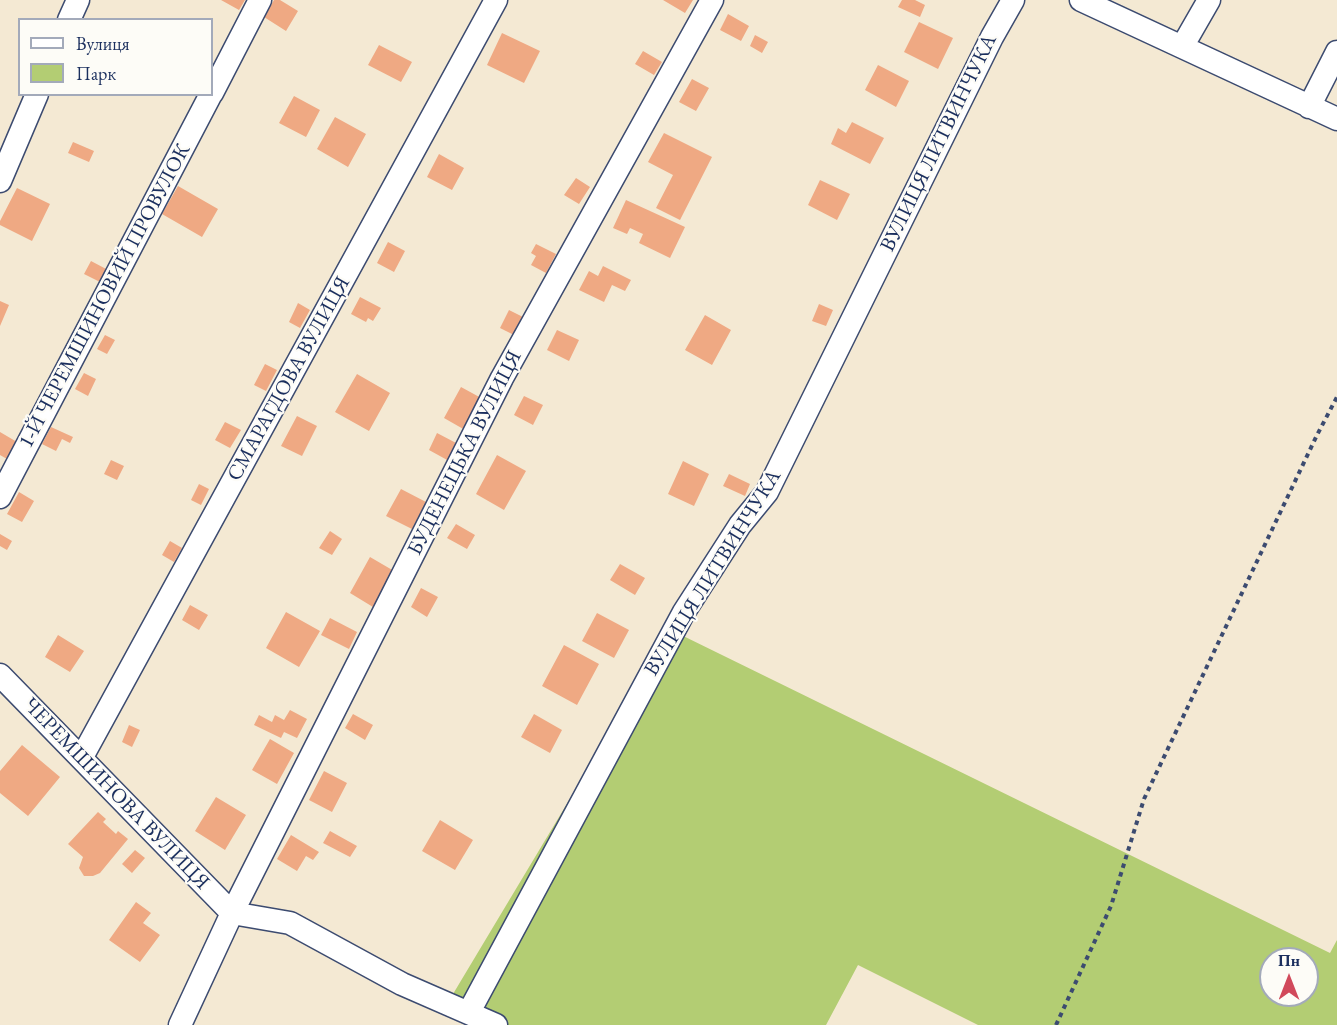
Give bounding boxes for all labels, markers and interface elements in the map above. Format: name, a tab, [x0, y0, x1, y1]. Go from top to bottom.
legend	[18, 18, 213, 96]
street label: ВУЛИЦЯ ЛИТВИНЧУКА	[875, 30, 1003, 256]
text: Вулиця	[76, 32, 129, 55]
text: Парк	[76, 62, 116, 85]
street label: 1-Й ЧЕРЕМШИНОВИЙ ПРОВУЛОК	[14, 140, 196, 452]
street label: СМАРАГДОВА ВУЛИЦЯ	[222, 272, 356, 486]
street label: БУДЕНЕЦЬКА ВУЛИЦЯ	[402, 346, 528, 560]
street label: ВУЛИЦЯ ЛИТВИНЧУКА	[639, 465, 787, 681]
street label: ЧЕРЕМШИНОВА ВУЛИЦЯ	[18, 693, 214, 895]
north arrow	[1259, 947, 1319, 1007]
text: Пн	[1278, 950, 1300, 971]

